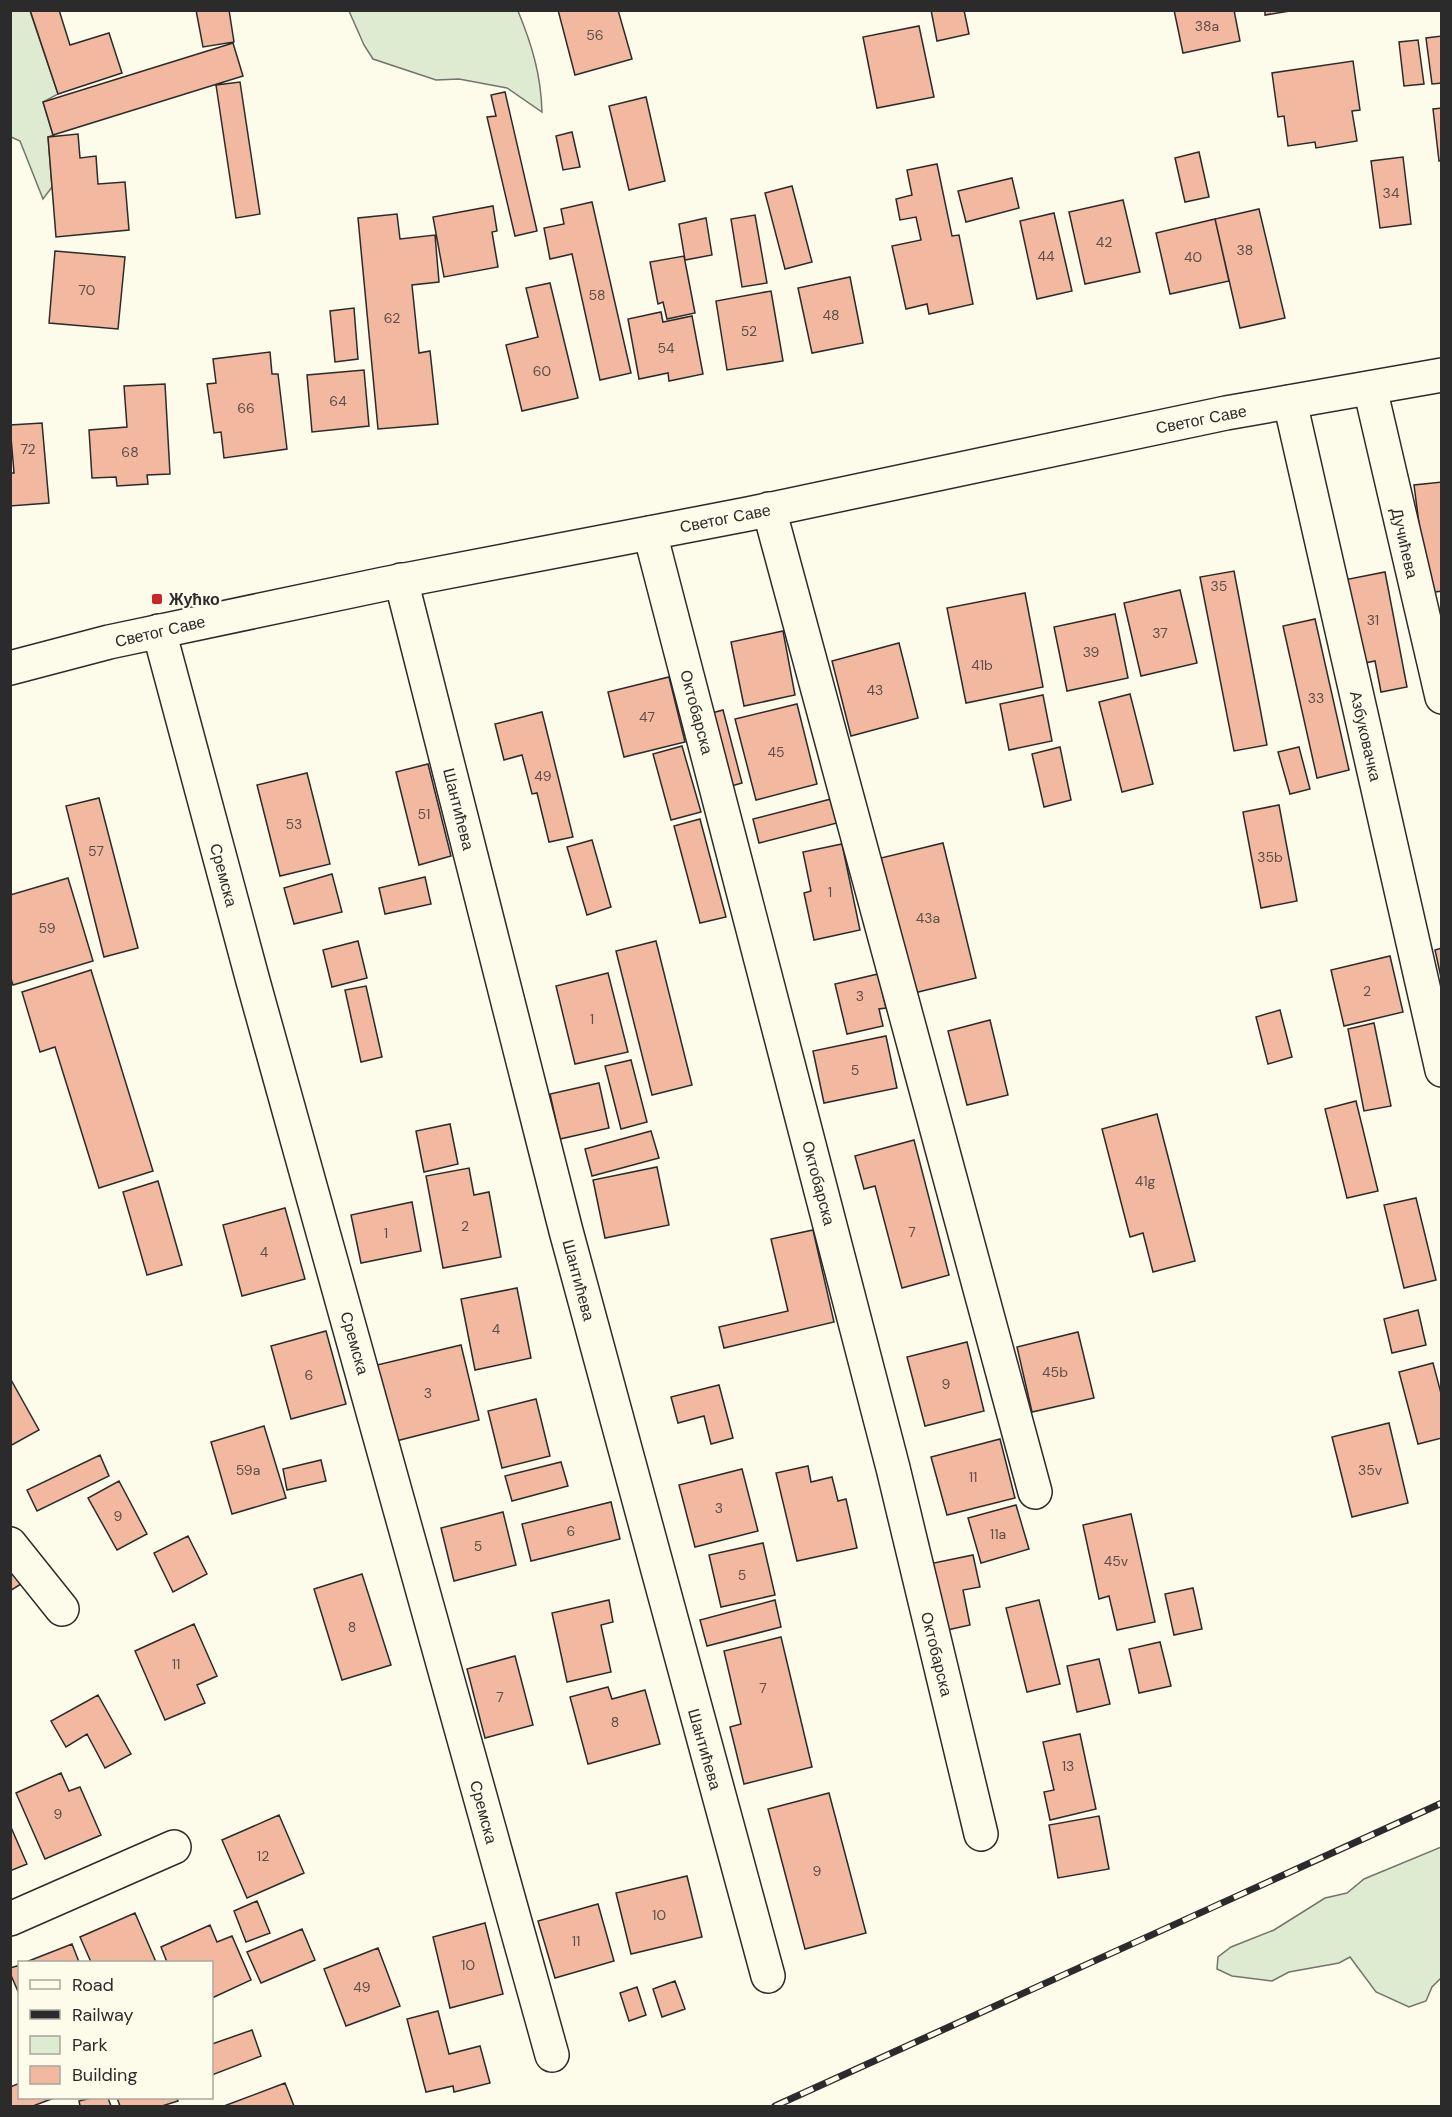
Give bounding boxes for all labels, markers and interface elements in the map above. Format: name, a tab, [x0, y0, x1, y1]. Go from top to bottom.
house number: 38a	[1195, 17, 1219, 35]
house number: 56	[586, 26, 604, 44]
house number: 34	[1383, 184, 1400, 202]
house number: 42	[1096, 233, 1112, 251]
house number: 38	[1237, 241, 1253, 259]
house number: 44	[1038, 247, 1055, 265]
house number: 40	[1184, 248, 1202, 266]
house number: 70	[79, 281, 95, 299]
house number: 58	[588, 286, 606, 304]
house number: 48	[822, 306, 840, 324]
house number: 62	[384, 309, 400, 327]
house number: 52	[741, 322, 757, 340]
house number: 54	[657, 339, 675, 357]
house number: 60	[533, 362, 551, 380]
house number: 64	[329, 392, 347, 410]
house number: 66	[237, 399, 255, 417]
street label: Светог Саве	[1154, 400, 1248, 439]
house number: 72	[20, 440, 36, 458]
house number: 68	[121, 443, 139, 461]
street label: Светог Саве	[678, 499, 772, 538]
street label: Дучићева	[1386, 506, 1423, 580]
house number: 35	[1211, 577, 1227, 595]
place label: Жућко	[168, 589, 220, 610]
marker: Жућко	[150, 592, 164, 606]
street label: Светог Саве	[113, 611, 208, 652]
house number: 31	[1367, 611, 1379, 629]
house number: 37	[1152, 624, 1168, 642]
house number: 39	[1083, 643, 1100, 661]
house number: 41b	[971, 656, 993, 674]
street label: Октобарска	[675, 668, 718, 757]
house number: 43	[867, 681, 883, 699]
house number: 33	[1308, 689, 1324, 707]
street label: Азбуковачка	[1345, 689, 1386, 783]
house number: 47	[639, 708, 655, 726]
house number: 45	[767, 743, 785, 761]
street label: Шантићева	[438, 766, 479, 852]
house number: 49	[534, 767, 552, 785]
house number: 51	[418, 805, 430, 823]
house number: 53	[286, 815, 302, 833]
street label: Сремска	[205, 841, 242, 909]
house number: 57	[88, 842, 104, 860]
house number: 35b	[1257, 848, 1283, 866]
house number: 1	[828, 883, 832, 901]
house number: 43a	[916, 909, 940, 927]
house number: 59	[39, 919, 56, 937]
house number: 2	[1363, 982, 1371, 1000]
house number: 3	[856, 987, 864, 1005]
house number: 1	[590, 1010, 594, 1028]
house number: 5	[851, 1061, 859, 1079]
street label: Октобарска	[797, 1139, 840, 1228]
house number: 41g	[1135, 1172, 1156, 1190]
house number: 2	[461, 1217, 469, 1235]
house number: 7	[908, 1223, 916, 1241]
house number: 1	[384, 1224, 388, 1242]
street label: Шантићева	[558, 1237, 600, 1323]
house number: 4	[260, 1243, 269, 1261]
street label: Сремска	[336, 1309, 374, 1377]
house number: 4	[492, 1320, 501, 1338]
house number: 45b	[1042, 1363, 1068, 1381]
house number: 6	[305, 1366, 313, 1384]
house number: 9	[942, 1375, 951, 1393]
house number: 3	[424, 1384, 432, 1402]
house number: 59a	[236, 1461, 260, 1479]
house number: 35v	[1358, 1461, 1383, 1479]
house number: 11	[969, 1468, 977, 1486]
house number: 3	[715, 1499, 723, 1517]
house number: 9	[114, 1507, 123, 1525]
house number: 6	[567, 1522, 575, 1540]
house number: 11a	[990, 1525, 1006, 1543]
house number: 5	[474, 1537, 482, 1555]
house number: 45v	[1104, 1552, 1129, 1570]
house number: 5	[738, 1566, 746, 1584]
street label: Октобарска	[916, 1610, 957, 1699]
house number: 8	[348, 1618, 356, 1636]
house number: 11	[172, 1655, 180, 1673]
house number: 7	[759, 1679, 767, 1697]
house number: 7	[496, 1688, 504, 1706]
street label: Шантићева	[683, 1706, 726, 1792]
house number: 8	[611, 1713, 619, 1731]
house number: 13	[1062, 1757, 1074, 1775]
street label: Сремска	[465, 1778, 502, 1846]
house number: 9	[54, 1805, 63, 1823]
house number: 12	[257, 1847, 269, 1865]
house number: 9	[813, 1862, 822, 1880]
house number: 10	[652, 1906, 666, 1924]
house number: 11	[572, 1932, 580, 1950]
house number: 10	[461, 1956, 475, 1974]
legend	[18, 1961, 213, 2099]
text: Road	[72, 1973, 114, 1997]
house number: 49	[353, 1978, 371, 1996]
text: Railway	[72, 2003, 134, 2027]
text: Park	[72, 2033, 108, 2057]
text: Building	[72, 2063, 137, 2087]

